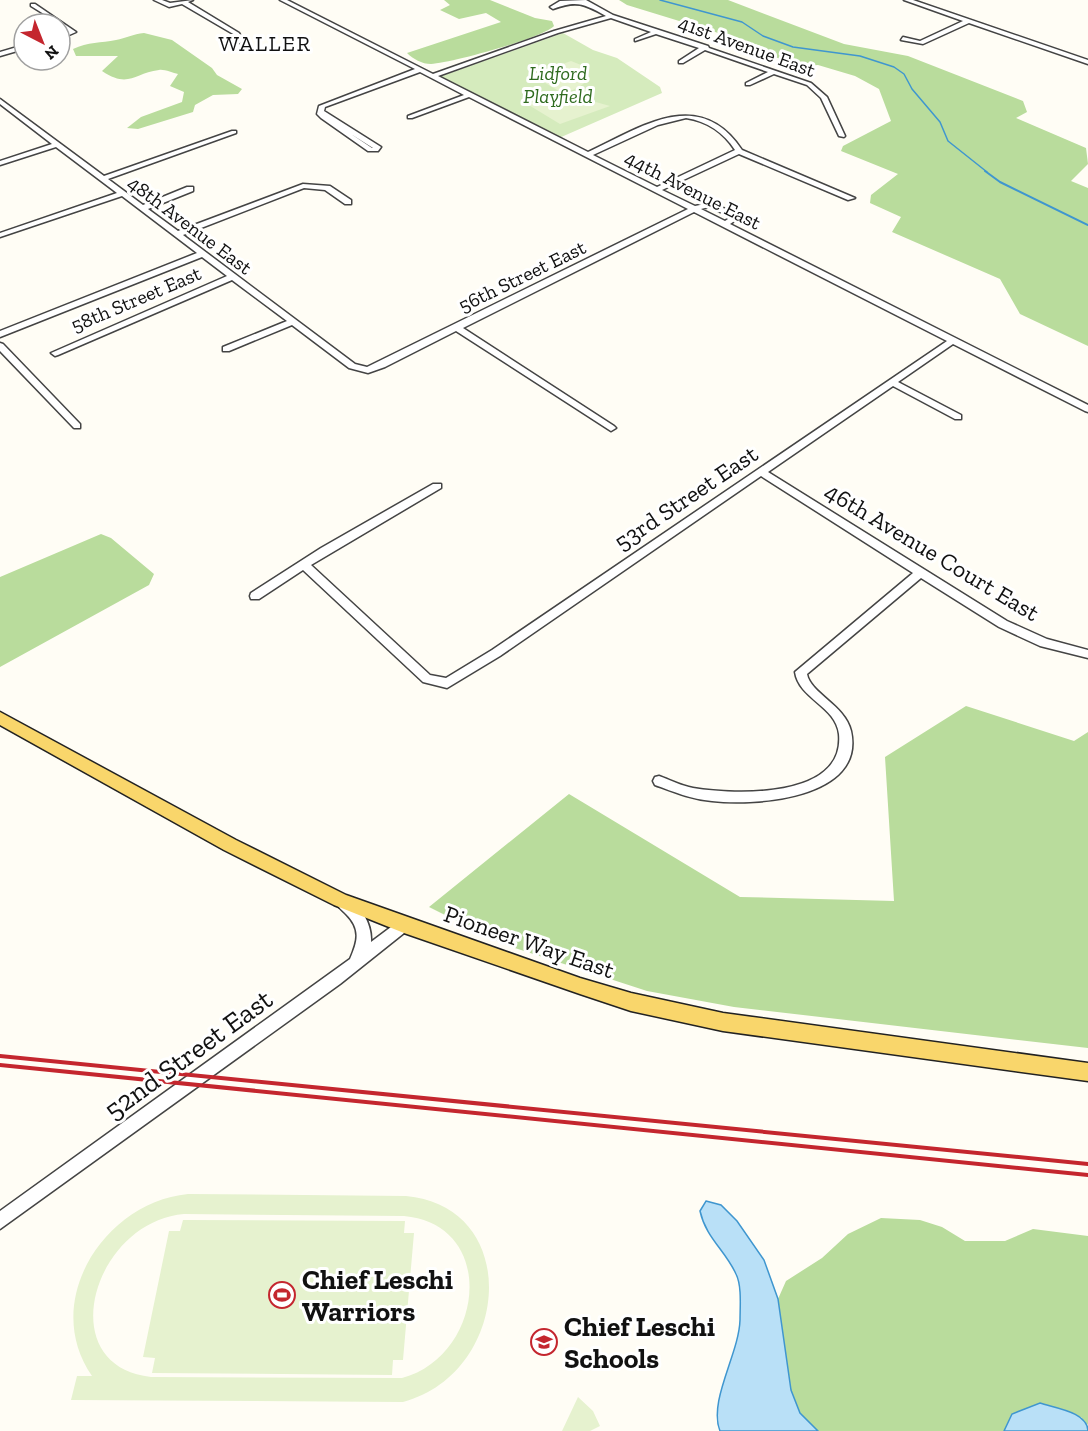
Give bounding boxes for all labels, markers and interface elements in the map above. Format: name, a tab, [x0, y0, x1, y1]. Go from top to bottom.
street label: 41st Avenue East	[675, 10, 819, 82]
north arrow	[12, 12, 72, 72]
district label: WALLER	[219, 30, 311, 57]
text: N	[41, 42, 63, 64]
park label: Lidford Playfield	[523, 61, 593, 108]
street label: 44th Avenue East	[621, 145, 766, 235]
street label: 48th Avenue East	[123, 170, 257, 280]
street label: 56th Street East	[454, 235, 590, 317]
street label: 58th Street East	[67, 261, 205, 337]
street label: 53rd Street East	[609, 439, 763, 556]
street label: 46th Avenue Court East	[820, 476, 1045, 627]
street label: Pioneer Way East	[440, 899, 618, 984]
street label: 52nd Street East	[98, 982, 279, 1126]
place label: Chief Leschi Warriors	[302, 1263, 453, 1328]
sports icon: Chief Leschi Warriors	[267, 1280, 297, 1310]
place label: Chief Leschi Schools	[564, 1310, 715, 1375]
school or university icon: Chief Leschi Schools	[529, 1327, 559, 1357]

